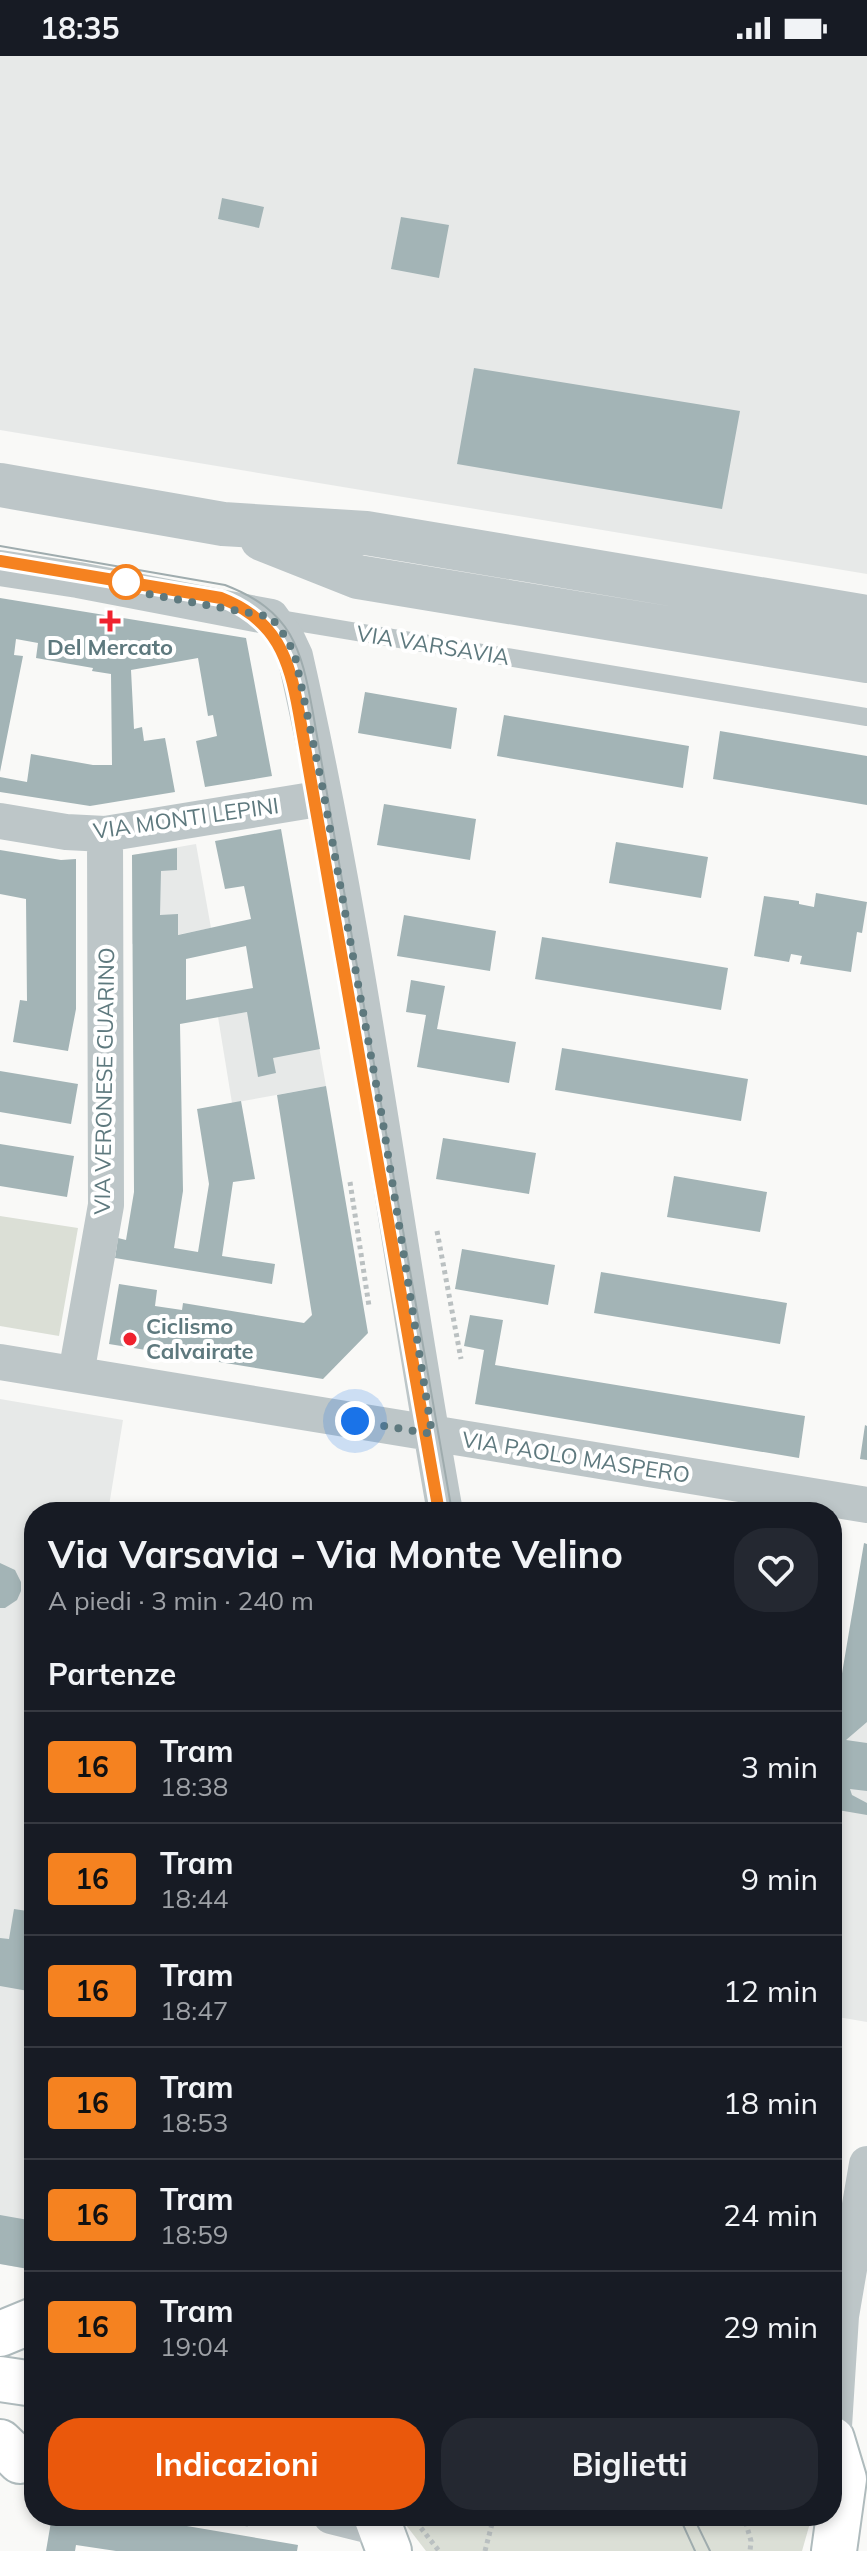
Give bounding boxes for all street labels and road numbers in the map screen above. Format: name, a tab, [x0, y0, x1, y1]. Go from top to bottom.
street label: VIA VARSAVIA	[355, 619, 511, 671]
street label: VIA MONTI LEPINI	[91, 791, 281, 845]
street label: VIA VERONESE GUARINO	[88, 947, 120, 1215]
street label: VIA PAOLO MASPERO	[460, 1425, 692, 1489]

